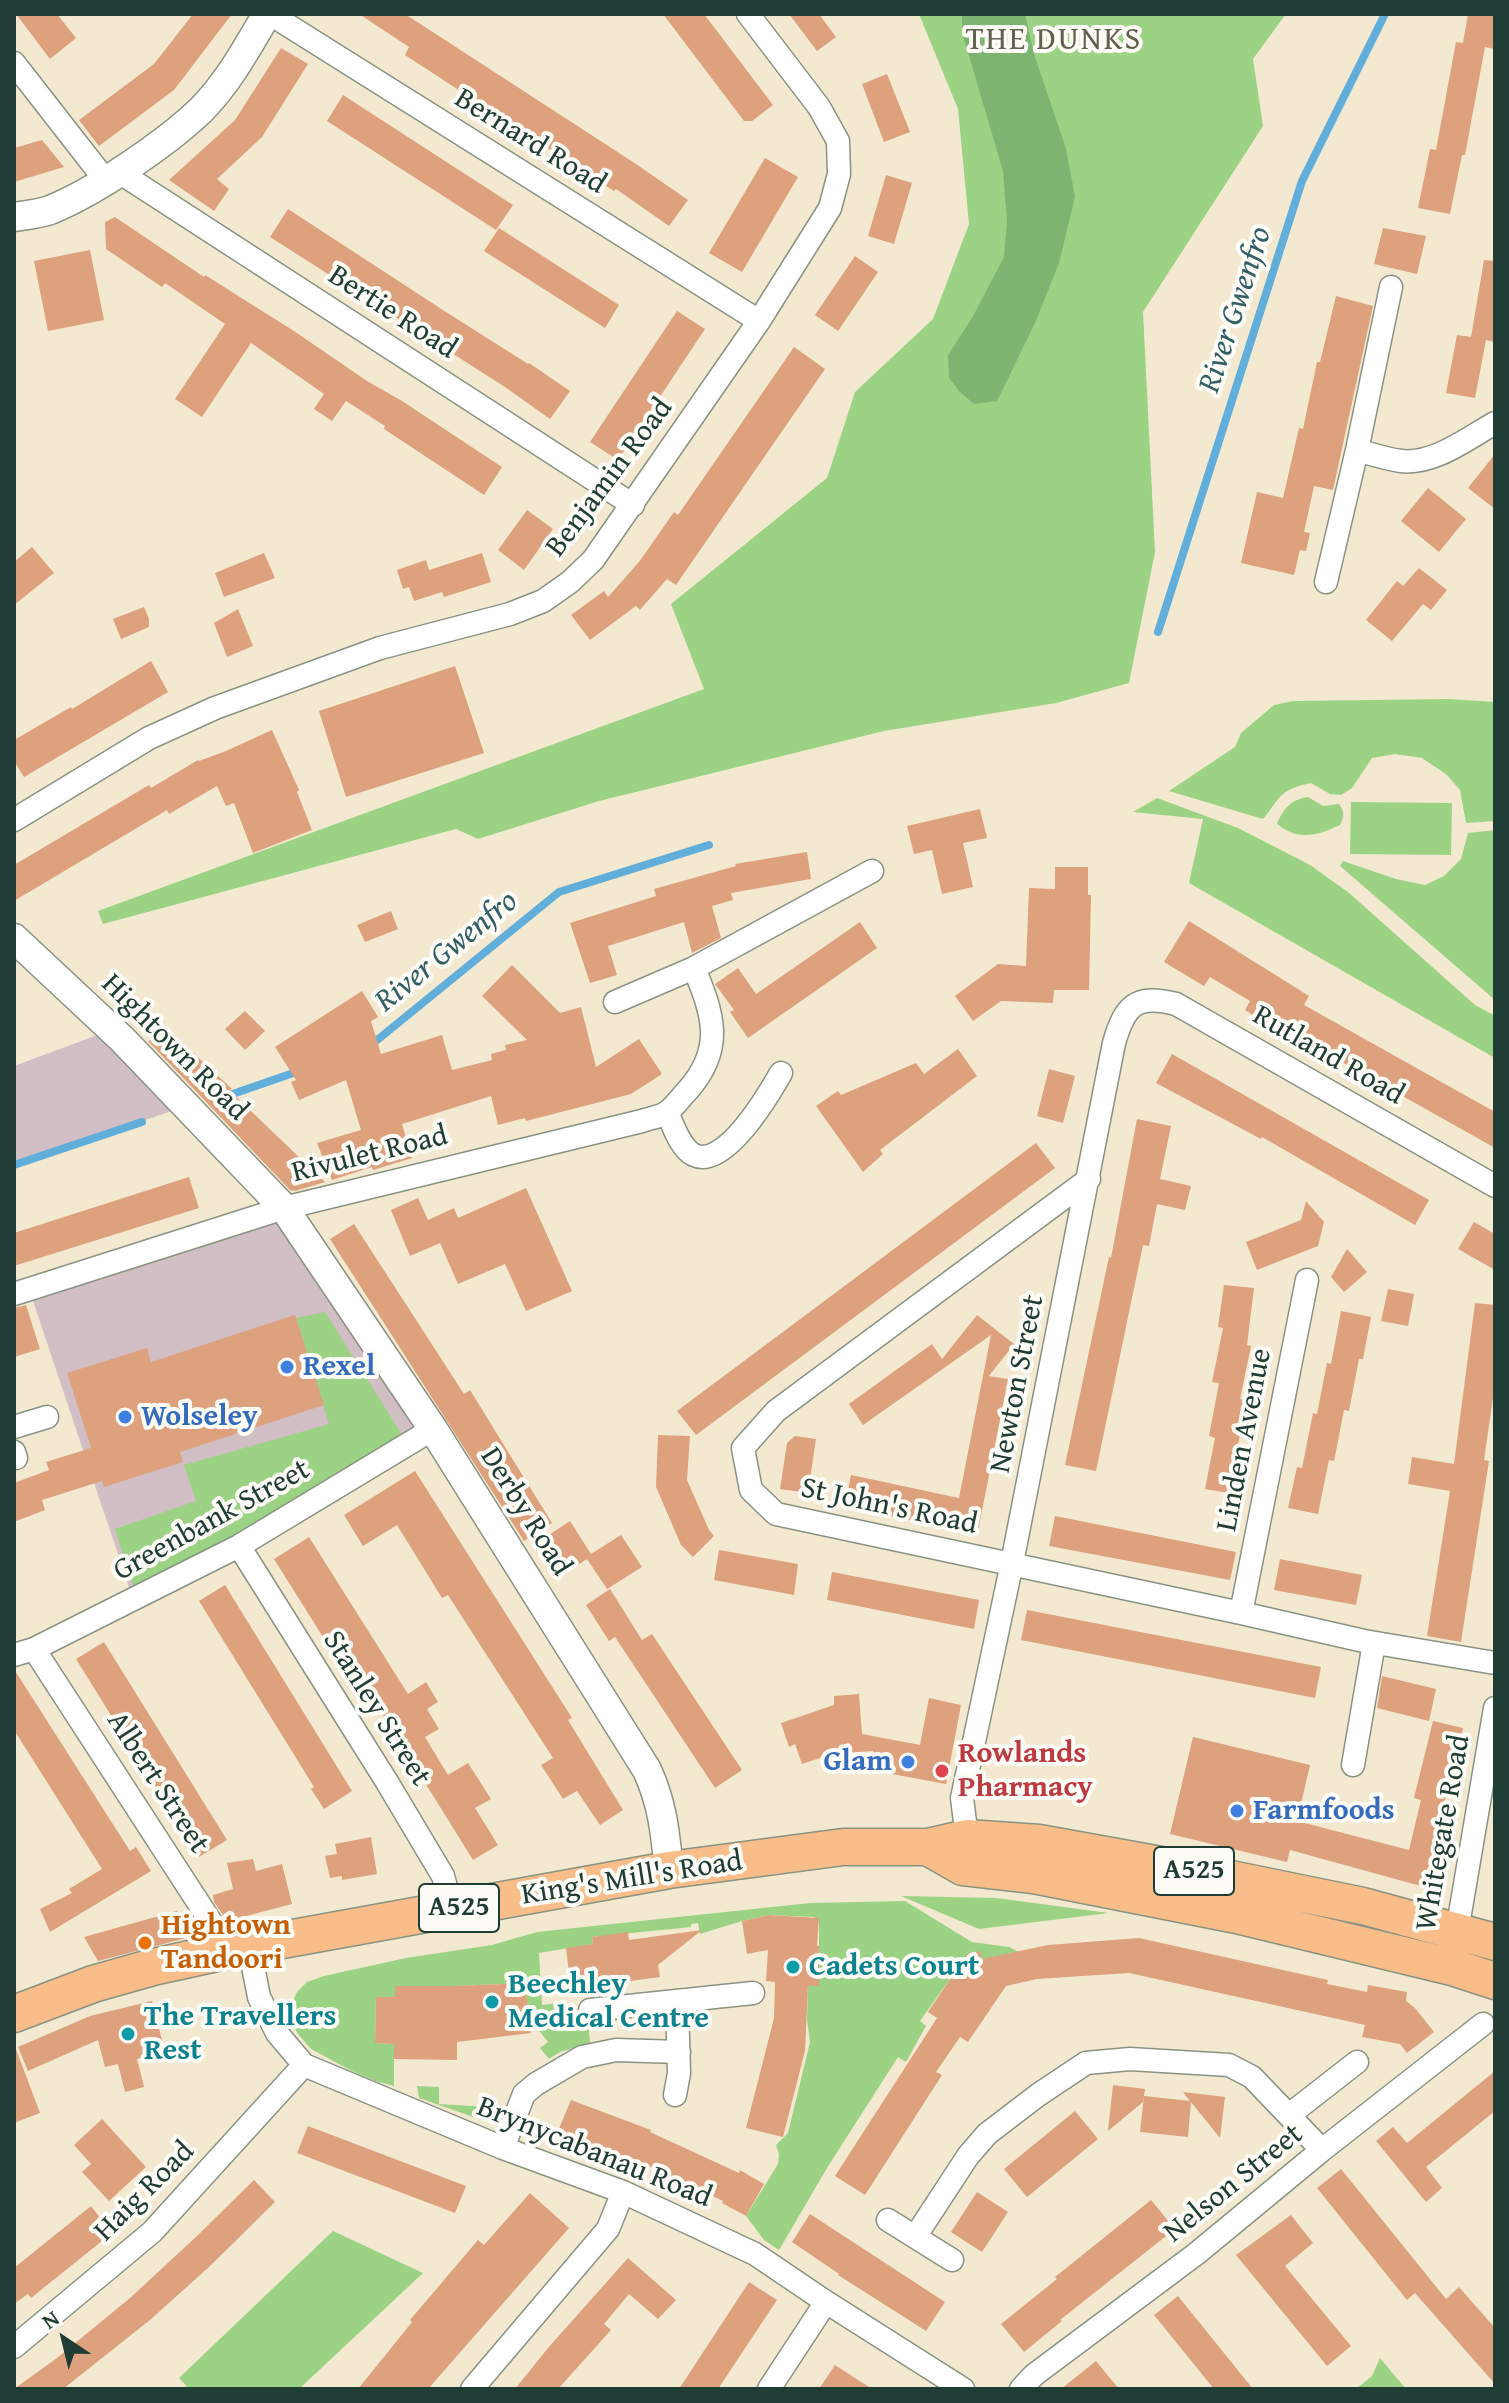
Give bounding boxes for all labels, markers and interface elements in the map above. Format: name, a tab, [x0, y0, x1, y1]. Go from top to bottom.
district label: THE DUNKS	[966, 22, 1142, 60]
street label: Bernard Road	[448, 81, 612, 203]
water label: River Gwenfro	[1191, 222, 1281, 398]
street label: Bertie Road	[321, 258, 463, 368]
street label: Benjamin Road	[539, 392, 681, 564]
water label: River Gwenfro	[368, 883, 526, 1021]
street label: Hightown Road	[93, 967, 255, 1129]
street label: Rutland Road	[1246, 998, 1410, 1114]
street label: Rivulet Road	[288, 1118, 452, 1192]
street label: Newton Street	[983, 1292, 1053, 1476]
street label: Linden Avenue	[1210, 1345, 1280, 1535]
place label: Rexel	[303, 1349, 375, 1385]
marker: Rexel	[278, 1358, 296, 1376]
place label: Wolseley	[141, 1399, 258, 1435]
marker: Wolseley	[116, 1408, 134, 1426]
street label: Derby Road	[471, 1441, 579, 1583]
street label: Greenbank Street	[108, 1452, 316, 1590]
street label: St John's Road	[798, 1471, 980, 1543]
street label: Stanley Street	[314, 1625, 438, 1793]
street label: Albert Street	[98, 1705, 216, 1861]
street label: Whitegate Road	[1409, 1732, 1479, 1934]
place label: Rowlands Pharmacy	[958, 1736, 1093, 1806]
place label: Glam	[823, 1744, 892, 1780]
marker: Glam	[899, 1753, 917, 1771]
marker: Rowlands Pharmacy	[933, 1762, 951, 1780]
place label: Farmfoods	[1253, 1793, 1395, 1829]
marker: Farmfoods	[1228, 1802, 1246, 1820]
street label: King's Mill's Road	[519, 1844, 745, 1914]
road number: A525	[1154, 1847, 1234, 1895]
road number: A525	[419, 1884, 499, 1932]
place label: Hightown Tandoori	[161, 1908, 291, 1978]
marker: Hightown Tandoori	[136, 1934, 154, 1952]
place label: Cadets Court	[809, 1949, 979, 1985]
marker: Cadets Court	[784, 1958, 802, 1976]
place label: Beechley Medical Centre	[508, 1967, 709, 2038]
marker: Beechley Medical Centre	[483, 1993, 501, 2011]
place label: The Travellers Rest	[144, 1999, 336, 2070]
marker: The Travellers Rest	[119, 2025, 137, 2043]
street label: Brynycabanau Road	[471, 2090, 717, 2216]
street label: Nelson Street	[1157, 2117, 1311, 2251]
street label: Haig Road	[87, 2134, 203, 2250]
north arrow	[24, 2299, 104, 2379]
text: N	[35, 2302, 65, 2337]

